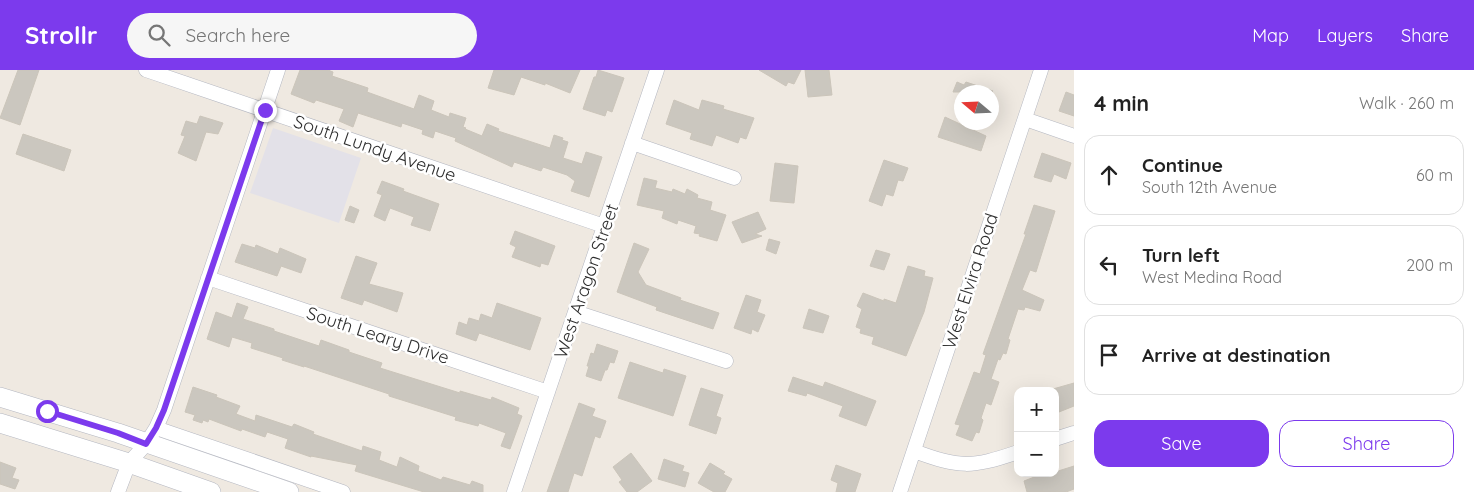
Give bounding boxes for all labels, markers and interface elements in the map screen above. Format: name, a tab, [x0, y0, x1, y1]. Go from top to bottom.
search box	[127, 13, 477, 58]
text: Strollr	[25, 20, 97, 50]
icon: search	[145, 21, 173, 49]
text: Search here	[185, 23, 290, 47]
text: Map	[1252, 24, 1289, 47]
text: Layers	[1317, 24, 1373, 47]
text: Share	[1401, 24, 1449, 47]
north arrow	[954, 85, 999, 130]
text: 4 min	[1094, 90, 1149, 116]
text: Walk · 260 m	[1359, 93, 1454, 113]
route end	[254, 99, 277, 122]
street label: South Lundy Avenue	[291, 109, 459, 187]
text: Continue	[1142, 153, 1223, 177]
icon: ahead	[1095, 161, 1123, 189]
text: 60 m	[1416, 165, 1453, 185]
text: South 12th Avenue	[1142, 177, 1277, 197]
street label: West Aragon Street	[549, 201, 623, 361]
street label: West Elvira Road	[937, 210, 1003, 352]
text: Turn left	[1142, 243, 1220, 267]
icon: left	[1095, 251, 1123, 279]
text: 200 m	[1406, 255, 1453, 275]
text: West Medina Road	[1142, 267, 1282, 287]
street label: South Leary Drive	[304, 301, 452, 369]
icon: arrive	[1095, 341, 1123, 369]
text: Arrive at destination	[1142, 343, 1331, 367]
map controls	[1014, 387, 1059, 477]
button: +	[1014, 387, 1059, 432]
route start	[36, 400, 59, 423]
button: Save	[1094, 420, 1269, 467]
button: Share	[1279, 420, 1454, 467]
button: −	[1014, 432, 1059, 477]

